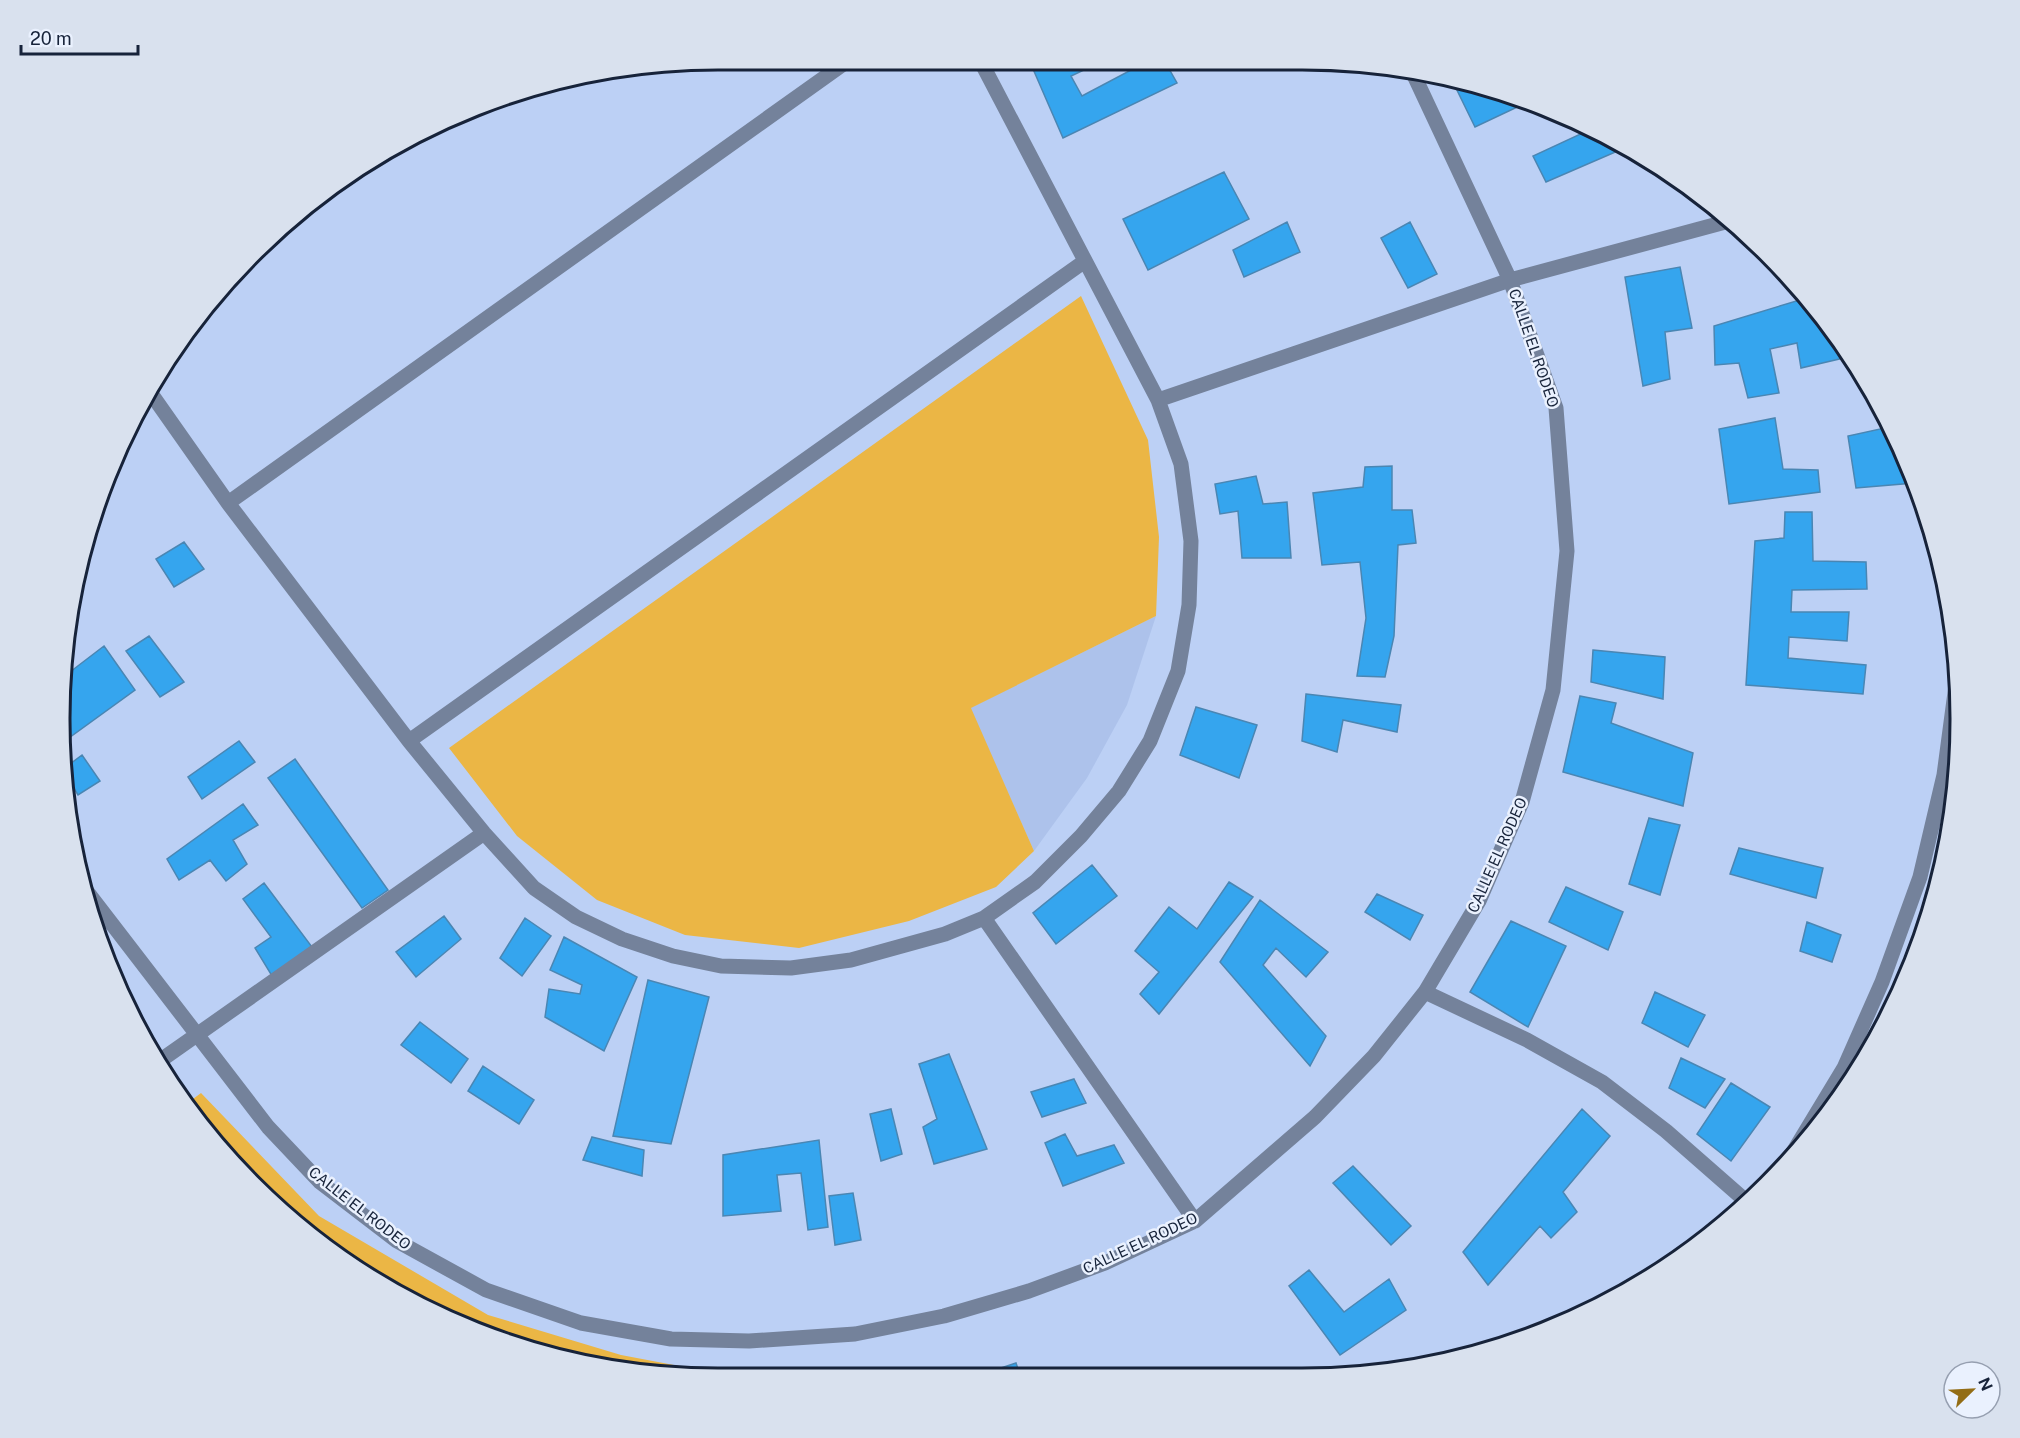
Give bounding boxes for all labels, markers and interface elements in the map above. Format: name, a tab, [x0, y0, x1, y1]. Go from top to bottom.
scale bar	[21, 18, 138, 56]
text: 20 m	[30, 28, 72, 49]
street label: CALLE EL RODEO	[1506, 286, 1562, 410]
street label: CALLE EL RODEO	[1464, 795, 1530, 915]
street label: CALLE EL RODEO	[306, 1163, 414, 1253]
street label: CALLE EL RODEO	[1080, 1209, 1200, 1277]
north arrow	[1942, 1360, 2002, 1420]
text: N	[1974, 1375, 1996, 1394]

